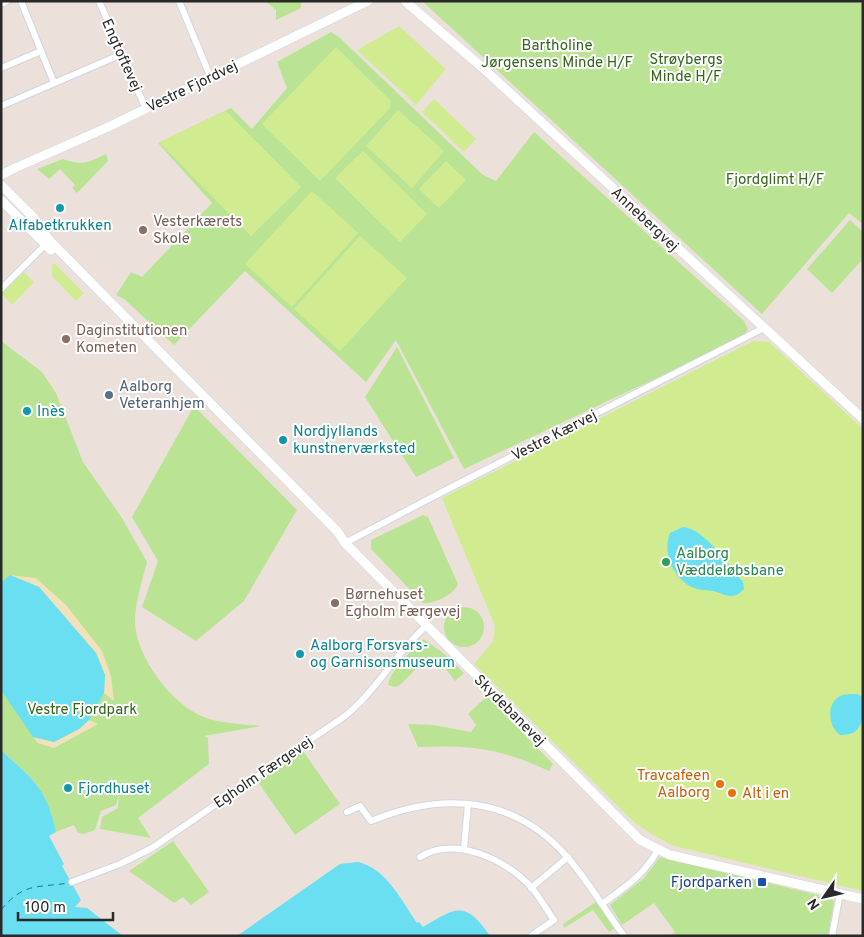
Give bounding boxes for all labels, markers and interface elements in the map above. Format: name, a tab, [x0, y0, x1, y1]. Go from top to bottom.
street label: Engtoftevej	[96, 16, 145, 95]
park label: Bartholine Jørgensens Minde H/F	[481, 37, 633, 73]
park label: Strøybergs Minde H/F	[649, 51, 723, 87]
street label: Vestre Fjordvej	[144, 57, 241, 118]
park label: Fjordglimt H/F	[726, 171, 824, 190]
street label: Annebergvej	[606, 184, 682, 256]
marker: Alfabetkrukken	[54, 202, 66, 214]
place label: Vesterkærets Skole	[153, 213, 242, 249]
place label: Alfabetkrukken	[8, 217, 112, 236]
marker: Vesterkærets Skole	[137, 224, 149, 236]
place label: Daginstitutionen Kometen	[76, 322, 187, 358]
marker: Daginstitutionen Kometen	[60, 333, 72, 345]
place label: Aalborg Veteranhjem	[119, 378, 205, 414]
marker: Aalborg Veteranhjem	[103, 389, 115, 401]
place label: Inès	[37, 403, 65, 422]
marker: Inès	[21, 405, 33, 417]
street label: Vestre Kærvej	[509, 407, 601, 466]
place label: Nordjyllands kunstnerværksted	[293, 423, 416, 459]
marker: Nordjyllands kunstnerværksted	[277, 434, 289, 446]
place label: Aalborg Væddeløbsbane	[676, 545, 784, 581]
marker: Aalborg Væddeløbsbane	[660, 556, 672, 568]
place label: Børnehuset Egholm Færgevej	[345, 586, 460, 622]
marker: Børnehuset Egholm Færgevej	[329, 597, 341, 609]
place label: Aalborg Forsvars- og Garnisonsmuseum	[310, 637, 455, 673]
marker: Aalborg Forsvars- og Garnisonsmuseum	[294, 648, 306, 660]
street label: Skydebanevej	[469, 671, 549, 751]
park label: Vestre Fjordpark	[27, 701, 137, 720]
street label: Egholm Færgevej	[211, 733, 317, 813]
place label: Travcafeen Aalborg	[637, 767, 710, 803]
marker: Travcafeen Aalborg	[714, 778, 726, 790]
place label: Fjordhuset	[78, 780, 150, 799]
marker: Fjordhuset	[62, 782, 74, 794]
place label: Alt i en	[742, 785, 789, 804]
marker: Alt i en	[726, 787, 738, 799]
north arrow	[799, 872, 849, 922]
place label: Fjordparken	[671, 874, 752, 893]
marker: Fjordparken	[756, 876, 768, 888]
scale bar	[18, 890, 112, 922]
text: N	[805, 895, 824, 912]
text: 100 m	[25, 899, 66, 918]

